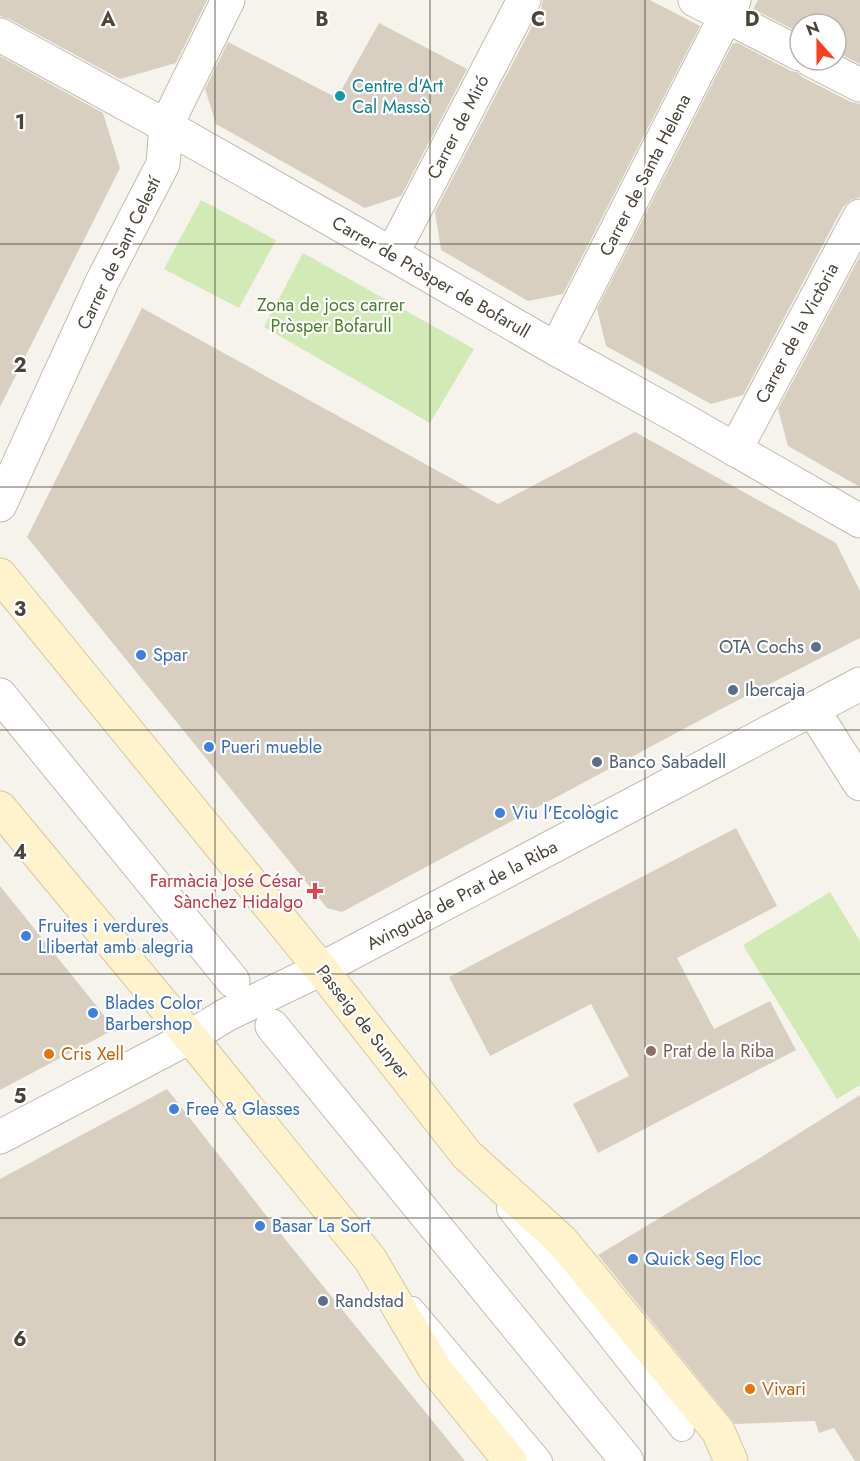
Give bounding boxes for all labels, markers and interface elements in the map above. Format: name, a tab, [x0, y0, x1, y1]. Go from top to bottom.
text: A	[100, 5, 116, 34]
text: B	[315, 5, 329, 34]
text: C	[531, 5, 545, 34]
text: D	[745, 5, 759, 34]
north arrow	[788, 12, 848, 72]
text: N	[803, 15, 823, 41]
street label: Carrer de Miró	[421, 70, 495, 184]
place label: Centre d'Art Cal Massò	[352, 73, 444, 120]
marker: Centre d'Art Cal Massò	[333, 89, 347, 103]
street label: Carrer de Santa Helena	[593, 89, 697, 261]
text: 1	[15, 108, 25, 137]
street label: Carrer de Sant Celestí	[71, 171, 168, 334]
street label: Carrer de Pròsper de Bofarull	[327, 210, 535, 344]
street label: Carrer de la Victòria	[749, 258, 845, 408]
park label: Zona de jocs carrer Pròsper Bofarull	[257, 292, 406, 339]
text: 2	[13, 351, 27, 380]
text: 3	[14, 595, 26, 624]
place label: OTA Cochs	[719, 634, 804, 660]
marker: OTA Cochs	[809, 640, 823, 654]
place label: Spar	[153, 642, 189, 668]
marker: Spar	[134, 648, 148, 662]
place label: Ibercaja	[745, 677, 805, 703]
marker: Ibercaja	[726, 683, 740, 697]
place label: Pueri mueble	[221, 734, 322, 760]
marker: Pueri mueble	[202, 740, 216, 754]
place label: Banco Sabadell	[609, 749, 726, 775]
marker: Banco Sabadell	[590, 755, 604, 769]
place label: Viu l'Ecològic	[512, 800, 619, 826]
marker: Viu l'Ecològic	[493, 806, 507, 820]
street label: Avinguda de Prat de la Riba	[362, 834, 562, 956]
text: 4	[13, 838, 27, 867]
place label: Farmàcia José César Sànchez Hidalgo	[150, 868, 304, 915]
marker: Farmàcia José César Sànchez Hidalgo	[308, 884, 322, 898]
place label: Fruites i verdures Llibertat amb alegria	[38, 913, 194, 960]
marker: Fruites i verdures Llibertat amb alegria	[19, 929, 33, 943]
street label: Passeig de Sunyer	[310, 959, 416, 1085]
place label: Blades Color Barbershop	[105, 990, 203, 1037]
marker: Blades Color Barbershop	[86, 1006, 100, 1020]
place label: Prat de la Riba	[663, 1038, 774, 1064]
place label: Cris Xell	[61, 1041, 124, 1067]
marker: Prat de la Riba	[644, 1044, 658, 1058]
marker: Cris Xell	[42, 1047, 56, 1061]
text: 5	[14, 1082, 27, 1111]
place label: Free & Glasses	[186, 1096, 300, 1122]
marker: Free & Glasses	[167, 1102, 181, 1116]
place label: Basar La Sort	[272, 1213, 371, 1239]
marker: Basar La Sort	[253, 1219, 267, 1233]
place label: Quick Seg Floc	[645, 1246, 762, 1272]
marker: Quick Seg Floc	[626, 1252, 640, 1266]
place label: Randstad	[335, 1288, 404, 1314]
marker: Randstad	[316, 1294, 330, 1308]
text: 6	[13, 1325, 27, 1354]
place label: Vivari	[762, 1376, 806, 1402]
marker: Vivari	[743, 1382, 757, 1396]

